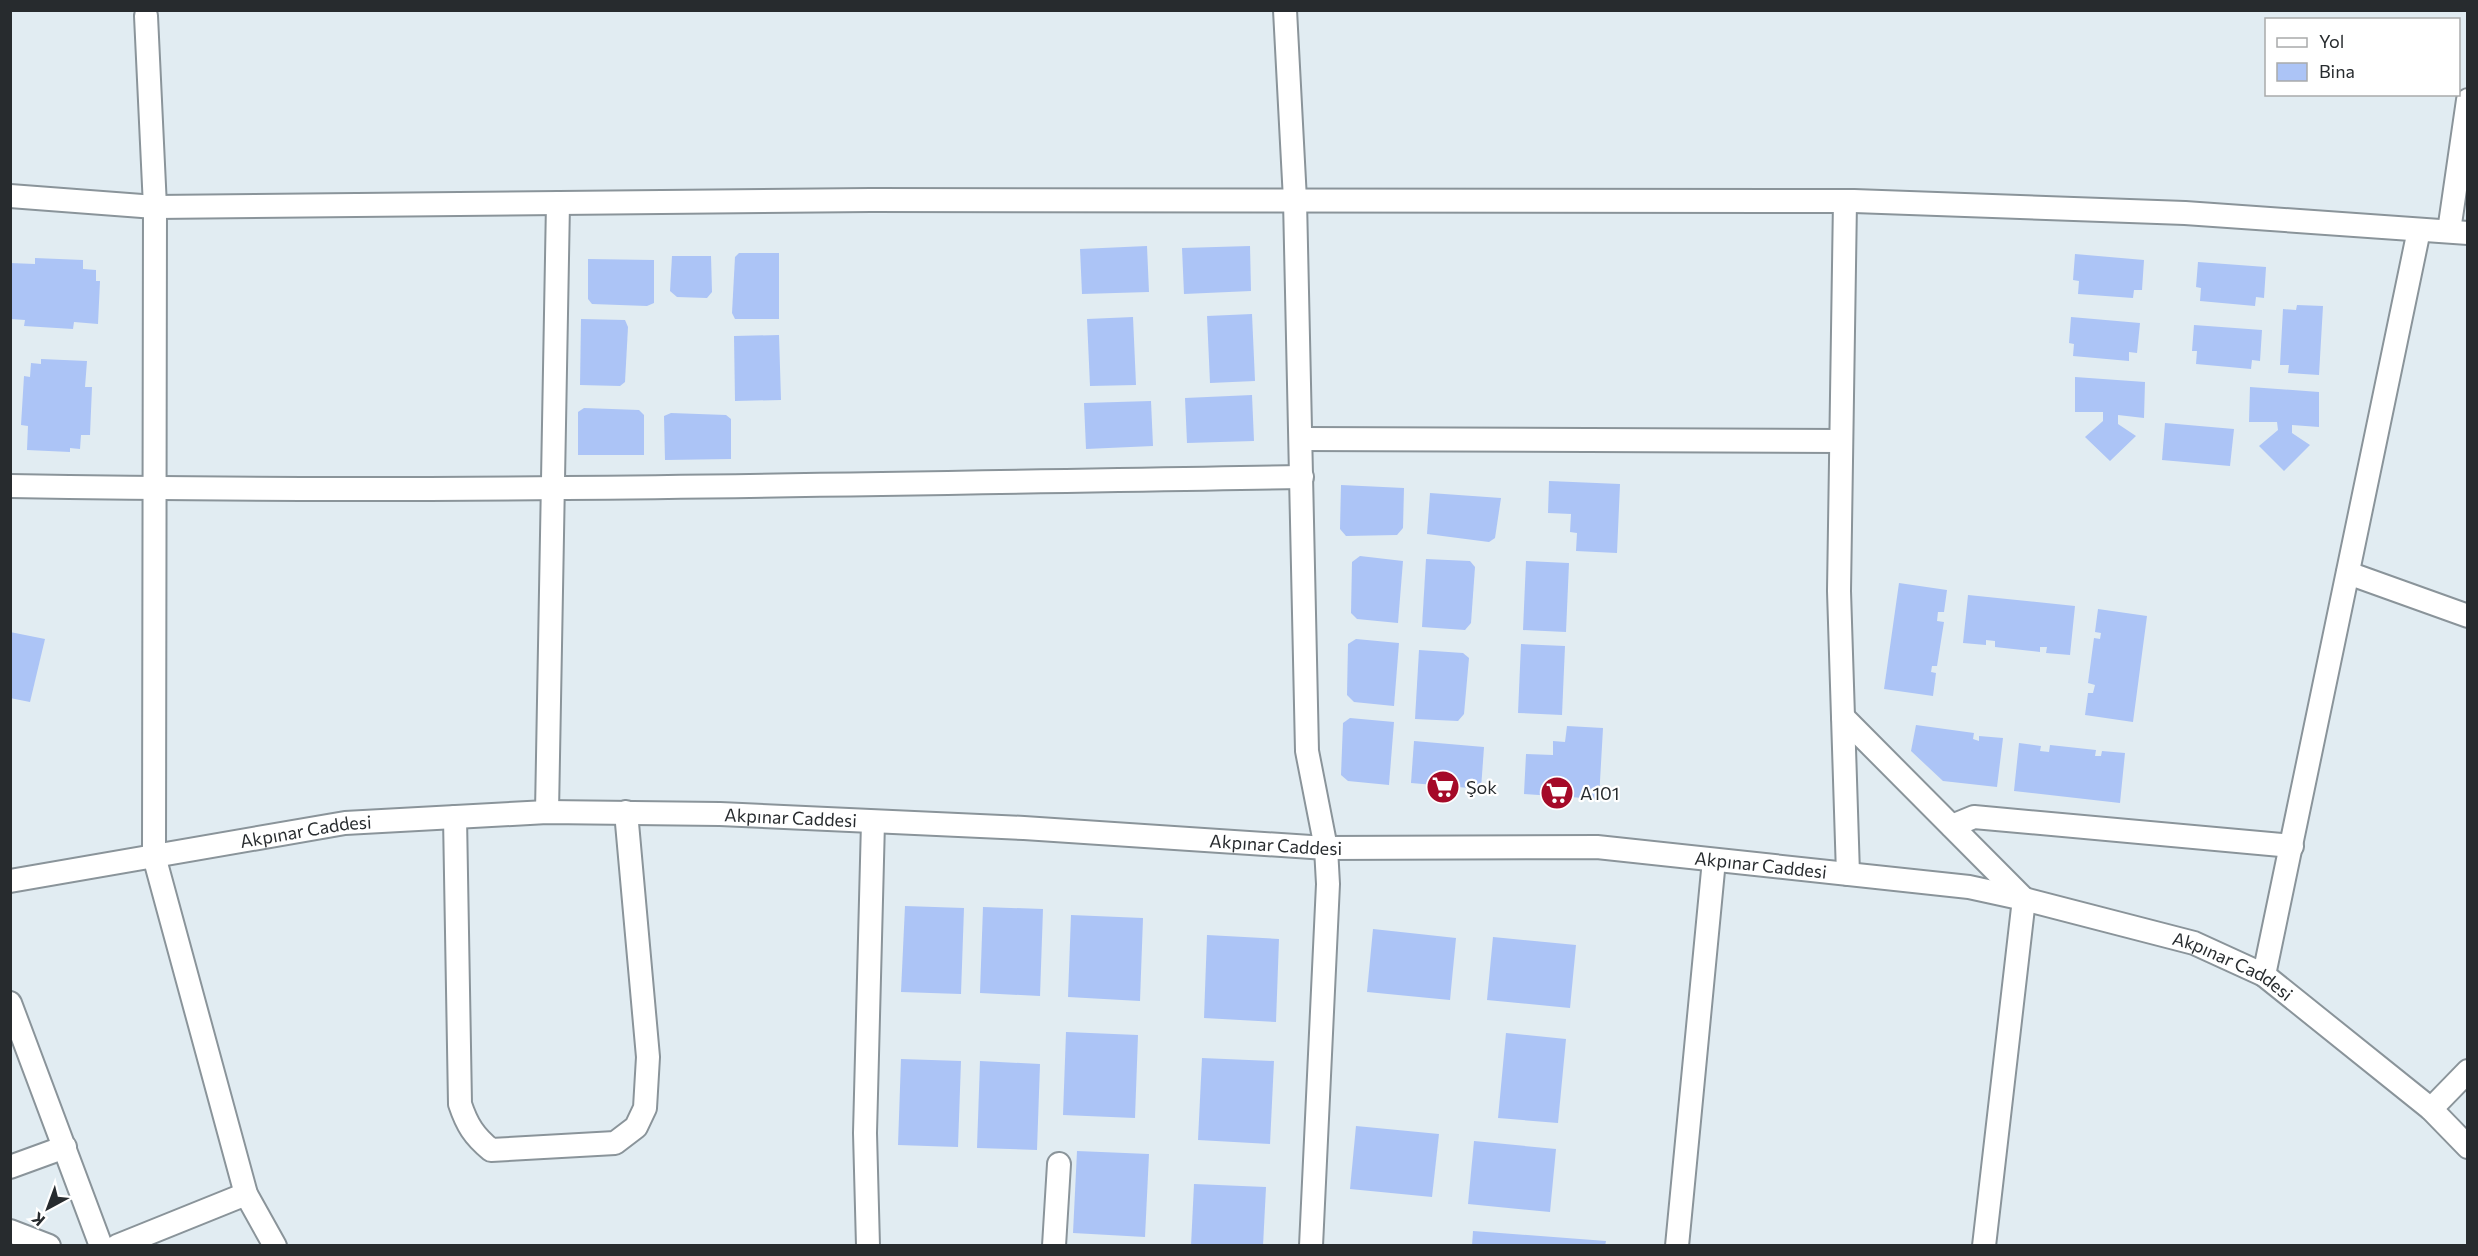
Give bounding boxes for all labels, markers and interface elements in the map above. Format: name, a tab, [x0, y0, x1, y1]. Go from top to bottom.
legend	[2265, 18, 2460, 96]
text: Yol	[2319, 30, 2344, 52]
text: Bina	[2319, 60, 2355, 82]
supermarket icon: Şok	[1425, 769, 1461, 805]
supermarket icon: A101	[1539, 775, 1575, 811]
place label: Şok	[1466, 776, 1497, 798]
place label: A101	[1580, 782, 1620, 804]
street label: Akpınar Caddesi	[724, 803, 857, 831]
street label: Akpınar Caddesi	[238, 811, 372, 852]
street label: Akpınar Caddesi	[1209, 829, 1342, 859]
street label: Akpınar Caddesi	[1694, 847, 1828, 883]
street label: Akpınar Caddesi	[2170, 927, 2297, 1005]
north arrow	[18, 1178, 78, 1238]
text: K	[27, 1209, 48, 1231]

